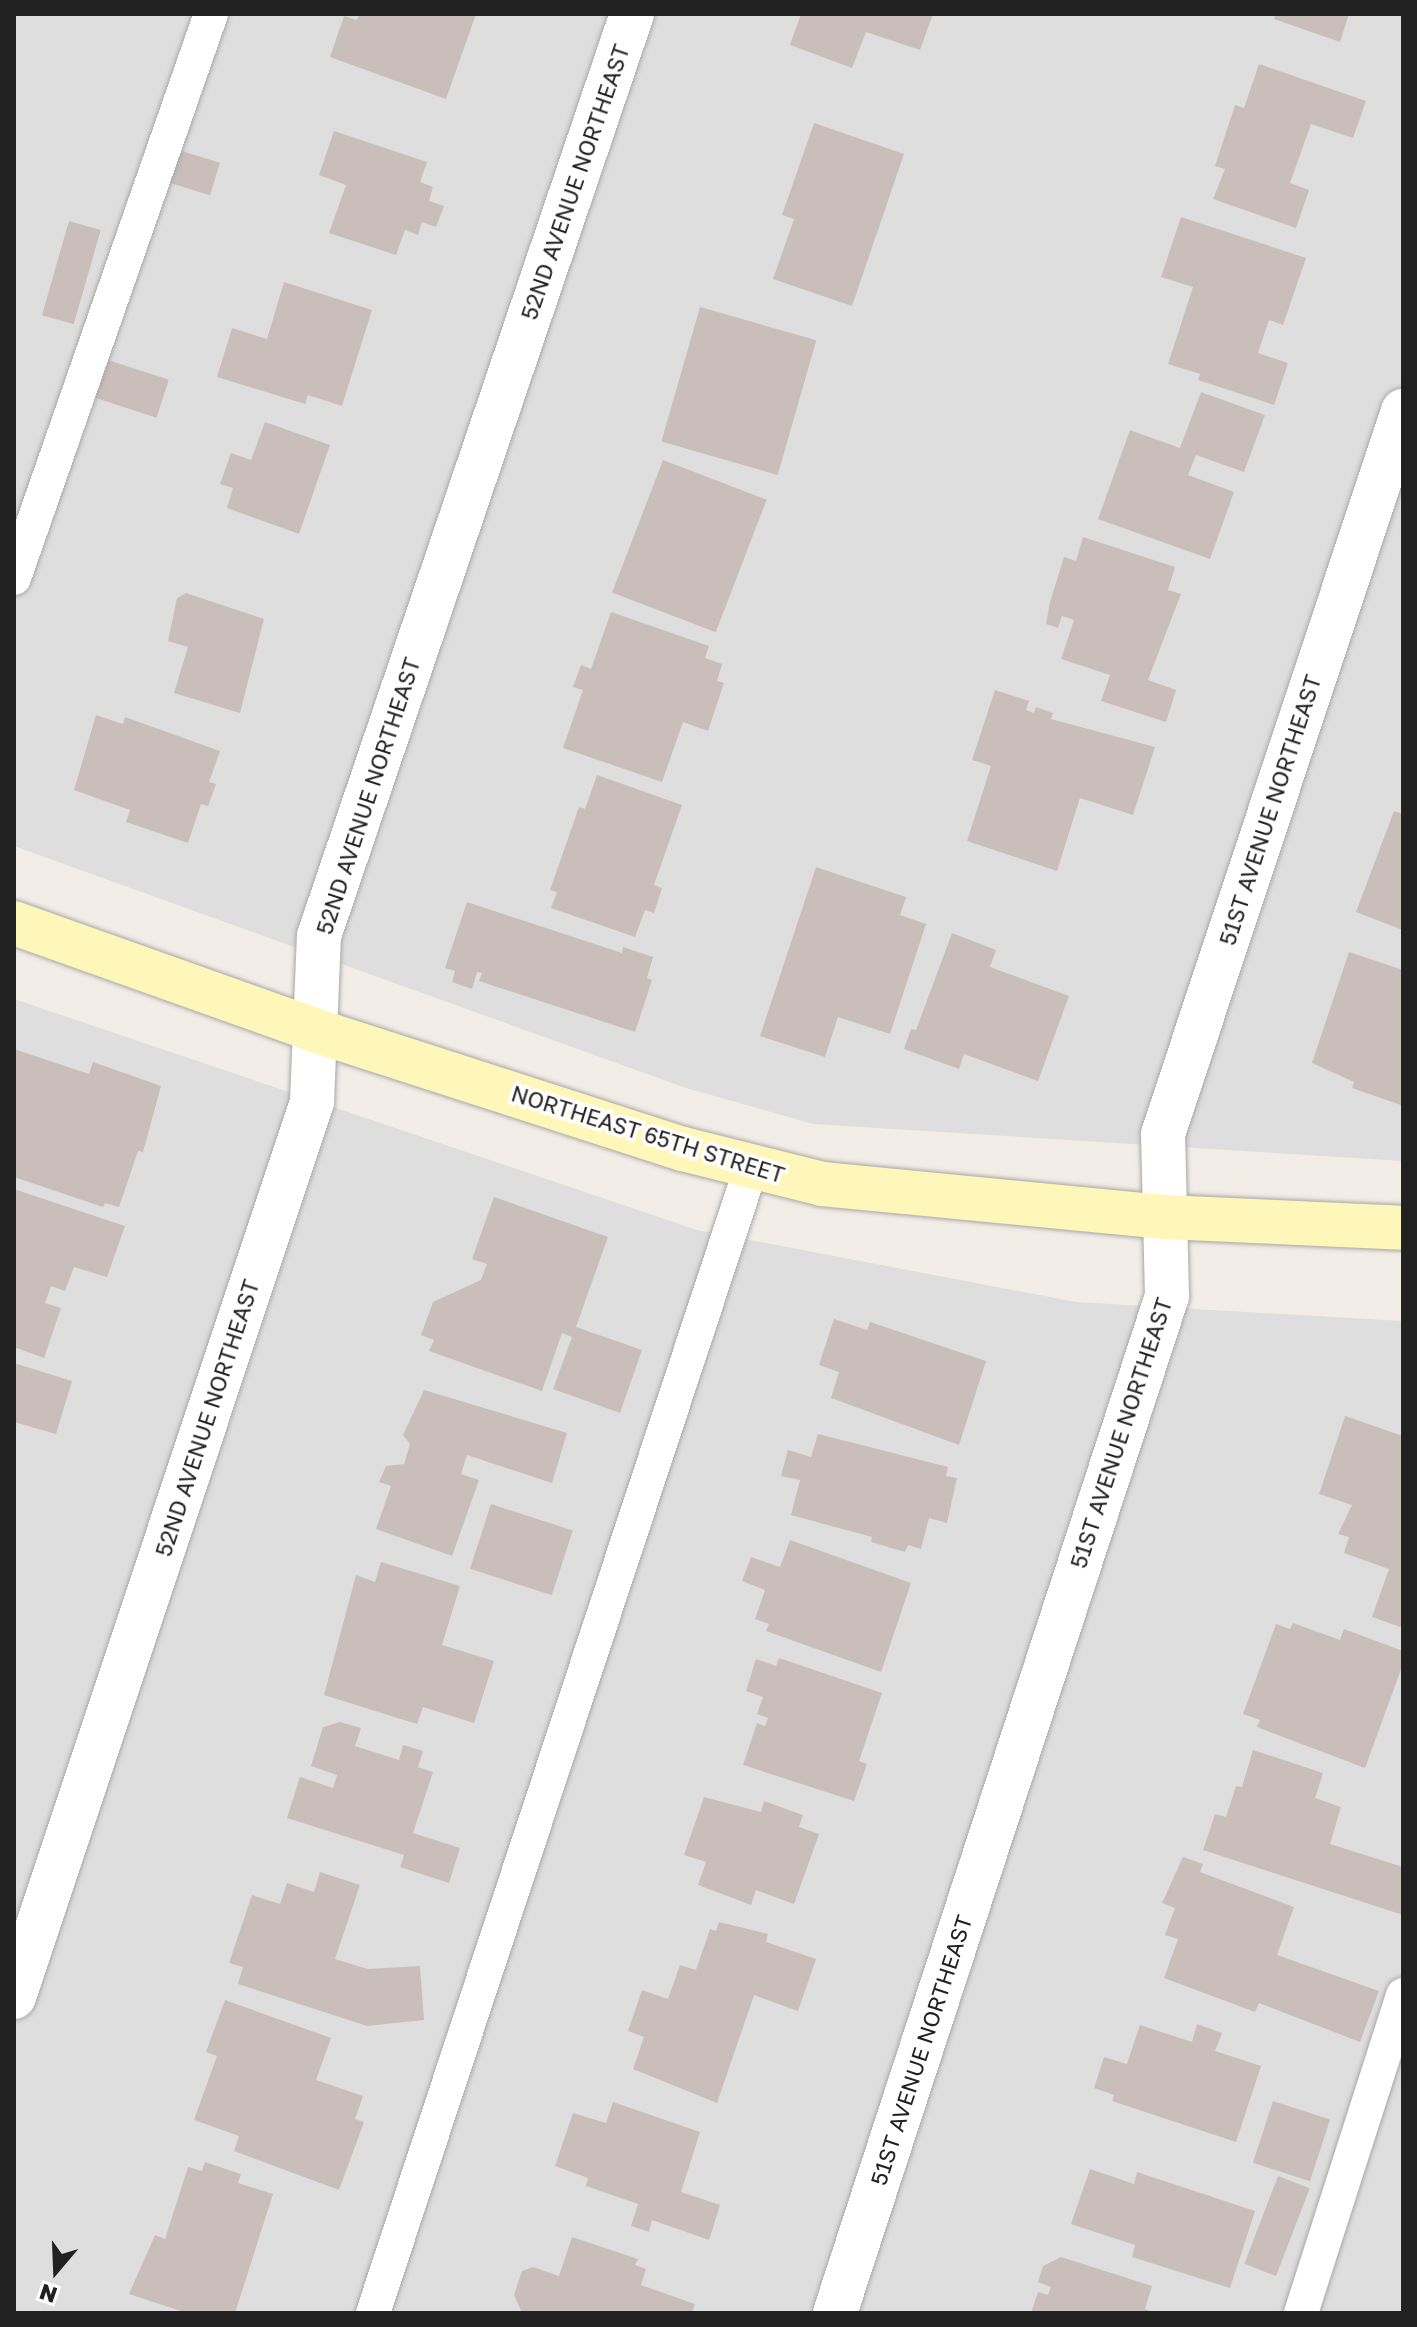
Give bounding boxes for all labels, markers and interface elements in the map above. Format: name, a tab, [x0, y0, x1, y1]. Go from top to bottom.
street label: 52ND AVENUE NORTHEAST	[515, 41, 635, 323]
street label: 52ND AVENUE NORTHEAST	[311, 654, 425, 938]
street label: 51ST AVENUE NORTHEAST	[1214, 672, 1326, 948]
street label: NORTHEAST 65TH STREET	[508, 1080, 788, 1188]
street label: 52ND AVENUE NORTHEAST	[150, 1276, 264, 1560]
street label: 51ST AVENUE NORTHEAST	[1065, 1295, 1177, 1571]
street label: 51ST AVENUE NORTHEAST	[865, 1912, 977, 2188]
north arrow	[16, 2231, 96, 2311]
text: N	[36, 2279, 60, 2310]

